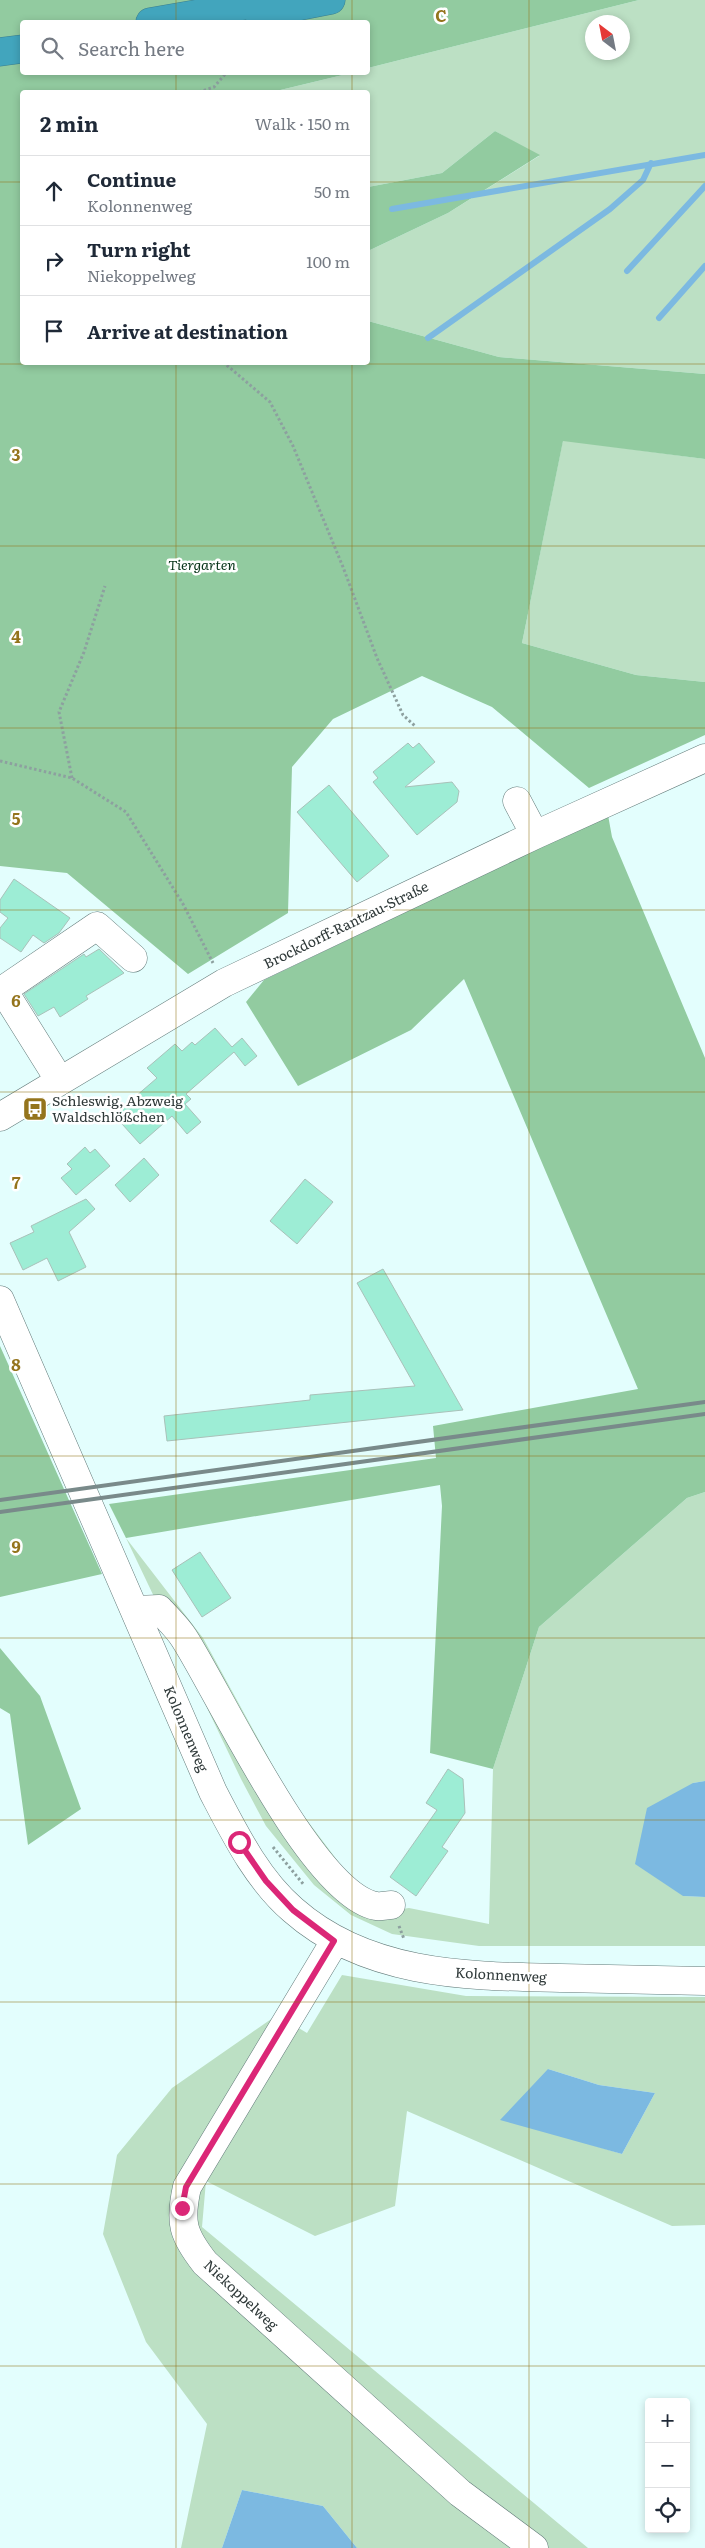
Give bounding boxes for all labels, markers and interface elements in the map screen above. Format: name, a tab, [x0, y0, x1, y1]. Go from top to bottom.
text: C	[435, 3, 447, 27]
north arrow	[585, 15, 630, 60]
search box	[20, 20, 370, 75]
icon: search	[38, 34, 66, 62]
text: Search here	[78, 34, 185, 62]
text: 2 min	[40, 107, 99, 138]
text: Walk · 150 m	[255, 111, 350, 135]
text: Continue	[87, 165, 176, 193]
icon: ahead	[40, 177, 68, 205]
text: 50 m	[314, 179, 350, 203]
text: Kolonnenweg	[87, 193, 192, 217]
text: Turn right	[87, 235, 191, 263]
icon: right	[40, 247, 68, 275]
text: 100 m	[306, 249, 350, 273]
text: Niekoppelweg	[87, 263, 196, 287]
icon: arrive	[40, 317, 68, 345]
text: Arrive at destination	[87, 317, 288, 345]
text: 3	[12, 442, 21, 466]
park label: Tiergarten	[168, 554, 236, 574]
text: 4	[11, 624, 21, 648]
text: 5	[12, 806, 21, 830]
street label: Brockdorff-Rantzau-Straße	[260, 875, 431, 973]
text: 6	[11, 988, 21, 1012]
place label: Schleswig, Abzweig Waldschlößchen	[52, 1090, 183, 1126]
bus stop icon: Schleswig, Abzweig Waldschlößchen	[22, 1096, 48, 1122]
text: 7	[12, 1170, 21, 1194]
text: 8	[11, 1352, 21, 1376]
text: 9	[11, 1534, 21, 1558]
street label: Kolonnenweg	[160, 1682, 214, 1775]
route start	[228, 1831, 251, 1854]
street label: Kolonnenweg	[455, 1962, 548, 1986]
route end	[171, 2197, 194, 2220]
street label: Niekoppelweg	[200, 2255, 283, 2334]
map controls	[645, 2398, 690, 2533]
button: +	[645, 2398, 690, 2443]
button: −	[645, 2443, 690, 2488]
button: locate	[645, 2488, 690, 2533]

